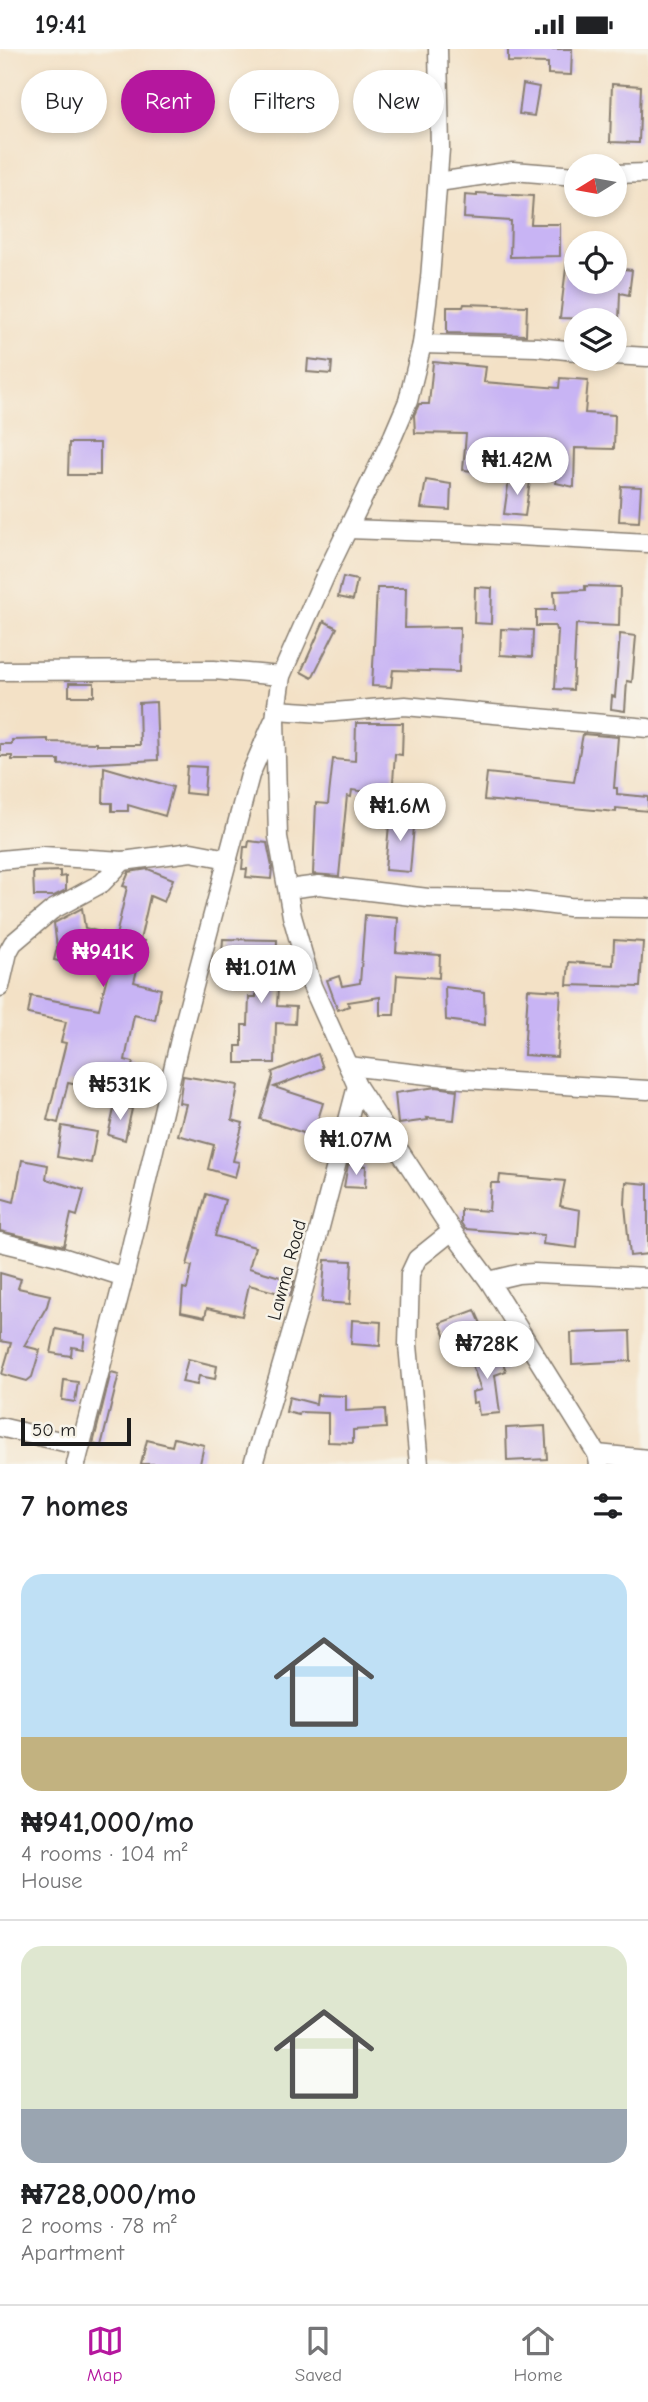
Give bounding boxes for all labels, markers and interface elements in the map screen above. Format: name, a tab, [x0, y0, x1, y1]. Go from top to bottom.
text: 19:41	[35, 10, 87, 40]
chip: Buy	[21, 70, 107, 133]
chip: Rent	[121, 70, 215, 133]
chip: Filters	[229, 70, 339, 133]
chip: New	[353, 70, 444, 133]
north arrow	[564, 154, 626, 217]
map controls	[564, 154, 627, 371]
button: locate	[564, 231, 627, 294]
button: layers	[564, 308, 627, 371]
pin: ₦1.42M	[460, 437, 574, 497]
text: ₦1.42M	[482, 446, 552, 473]
pin: ₦1.6M	[351, 783, 449, 843]
text: ₦1.6M	[370, 792, 430, 819]
pin: ₦941K	[54, 929, 152, 989]
text: ₦941K	[72, 938, 134, 965]
pin: ₦1.01M	[204, 946, 318, 1005]
text: ₦1.01M	[226, 954, 296, 981]
pin: ₦531K	[71, 1063, 169, 1122]
text: ₦531K	[89, 1071, 151, 1098]
pin: ₦1.07M	[299, 1117, 413, 1177]
text: ₦1.07M	[320, 1126, 392, 1153]
street label: Lawma Road	[263, 1217, 311, 1323]
pin: ₦728K	[438, 1321, 536, 1381]
text: ₦728K	[455, 1330, 519, 1357]
scale bar	[21, 1415, 131, 1447]
text: 50 m	[32, 1419, 76, 1441]
icon: filters	[589, 1487, 627, 1525]
text: 7 homes	[21, 1489, 128, 1524]
icon: home	[261, 1619, 387, 1745]
text: ₦941,000/mo	[21, 1805, 194, 1840]
text: 4 rooms · 104 m²	[21, 1840, 188, 1867]
text: House	[21, 1867, 83, 1894]
icon: home	[261, 1991, 387, 2117]
text: ₦728,000/mo	[21, 2177, 196, 2212]
text: 2 rooms · 78 m²	[21, 2212, 177, 2239]
text: Apartment	[21, 2239, 124, 2266]
tab: Map	[86, 2322, 124, 2386]
tab: Saved	[295, 2322, 342, 2386]
tab: Home	[513, 2322, 562, 2386]

